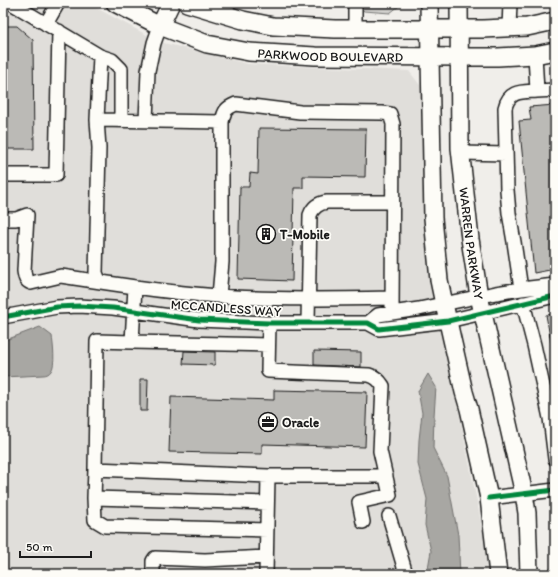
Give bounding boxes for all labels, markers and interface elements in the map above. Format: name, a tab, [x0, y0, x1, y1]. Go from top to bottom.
street label: PARKWOOD BOULEVARD	[257, 45, 404, 64]
street label: WARREN PARKWAY	[457, 186, 487, 301]
building icon: T-Mobile	[255, 223, 277, 245]
place label: T-Mobile	[279, 227, 330, 242]
street label: MCCANDLESS WAY	[170, 297, 282, 319]
office icon: Oracle	[257, 411, 279, 433]
place label: Oracle	[282, 415, 319, 430]
scale bar	[20, 533, 91, 559]
text: 50 m	[26, 540, 52, 554]

